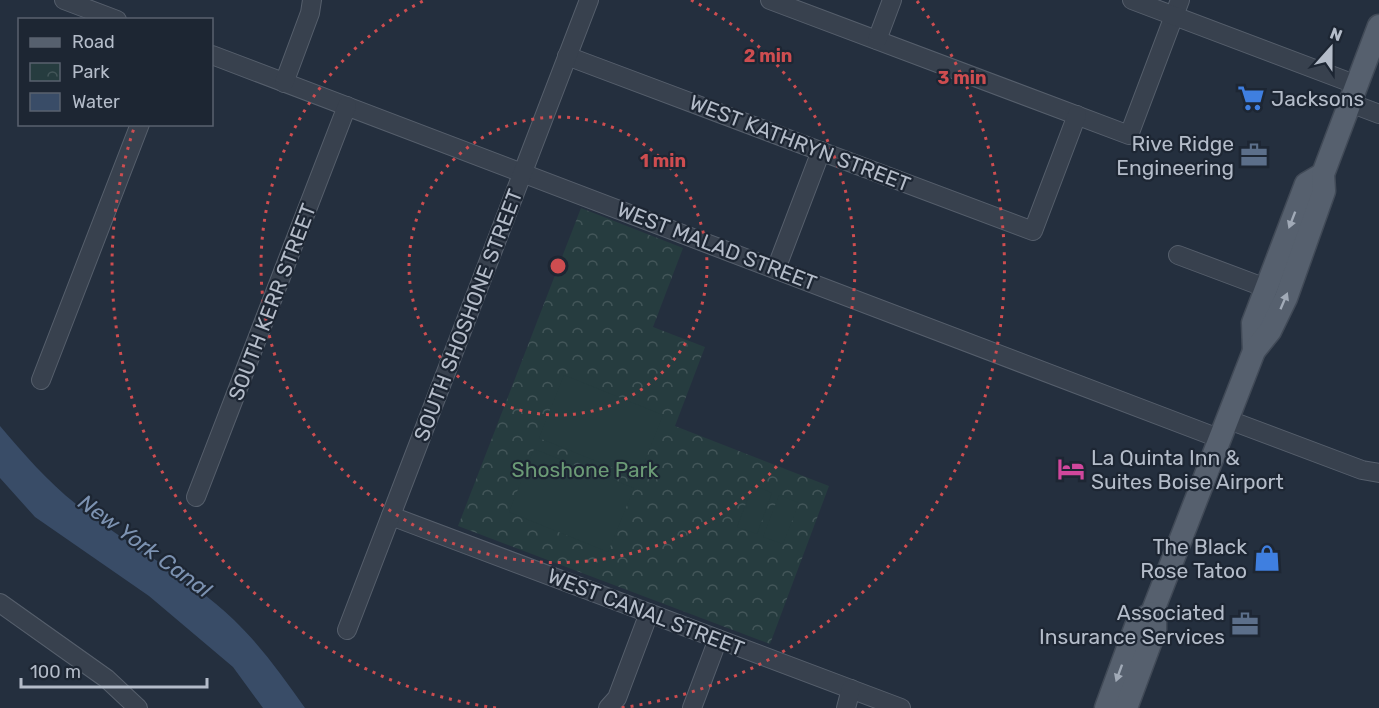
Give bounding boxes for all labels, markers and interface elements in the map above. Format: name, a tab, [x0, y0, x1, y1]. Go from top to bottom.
legend	[18, 18, 213, 126]
north arrow	[1301, 18, 1361, 78]
text: N	[1327, 24, 1345, 45]
text: Road	[72, 31, 115, 53]
text: 2 min	[744, 45, 792, 67]
text: Park	[72, 61, 110, 83]
text: 3 min	[938, 67, 986, 89]
supermarket icon: Jacksons	[1236, 83, 1266, 113]
place label: Jacksons	[1271, 86, 1364, 111]
street label: WEST KATHRYN STREET	[686, 89, 914, 197]
text: Water	[72, 91, 120, 113]
place label: Rive Ridge Engineering	[1116, 131, 1234, 180]
office icon: Rive Ridge Engineering	[1239, 140, 1269, 170]
text: 1 min	[640, 150, 686, 172]
street label: SOUTH SHOSHONE STREET	[408, 186, 528, 444]
street label: WEST MALAD STREET	[614, 196, 820, 296]
street label: SOUTH KERR STREET	[223, 200, 321, 404]
one-way arrow	[1287, 212, 1297, 230]
centre of rings	[548, 256, 568, 276]
one-way arrow	[1279, 292, 1289, 310]
place label: La Quinta Inn & Suites Boise Airport	[1091, 445, 1284, 494]
hotel icon: La Quinta Inn & Suites Boise Airport	[1056, 454, 1086, 484]
park label: Shoshone Park	[512, 457, 659, 482]
water label: New York Canal	[73, 489, 217, 604]
place label: The Black Rose Tatoo	[1140, 534, 1247, 583]
shop icon: The Black Rose Tatoo	[1252, 543, 1282, 573]
street label: WEST CANAL STREET	[544, 563, 748, 661]
place label: Associated Insurance Services	[1039, 600, 1225, 649]
office icon: Associated Insurance Services	[1230, 609, 1260, 639]
scale bar	[21, 651, 207, 689]
text: 100 m	[30, 661, 81, 683]
one-way arrow	[1114, 664, 1123, 682]

